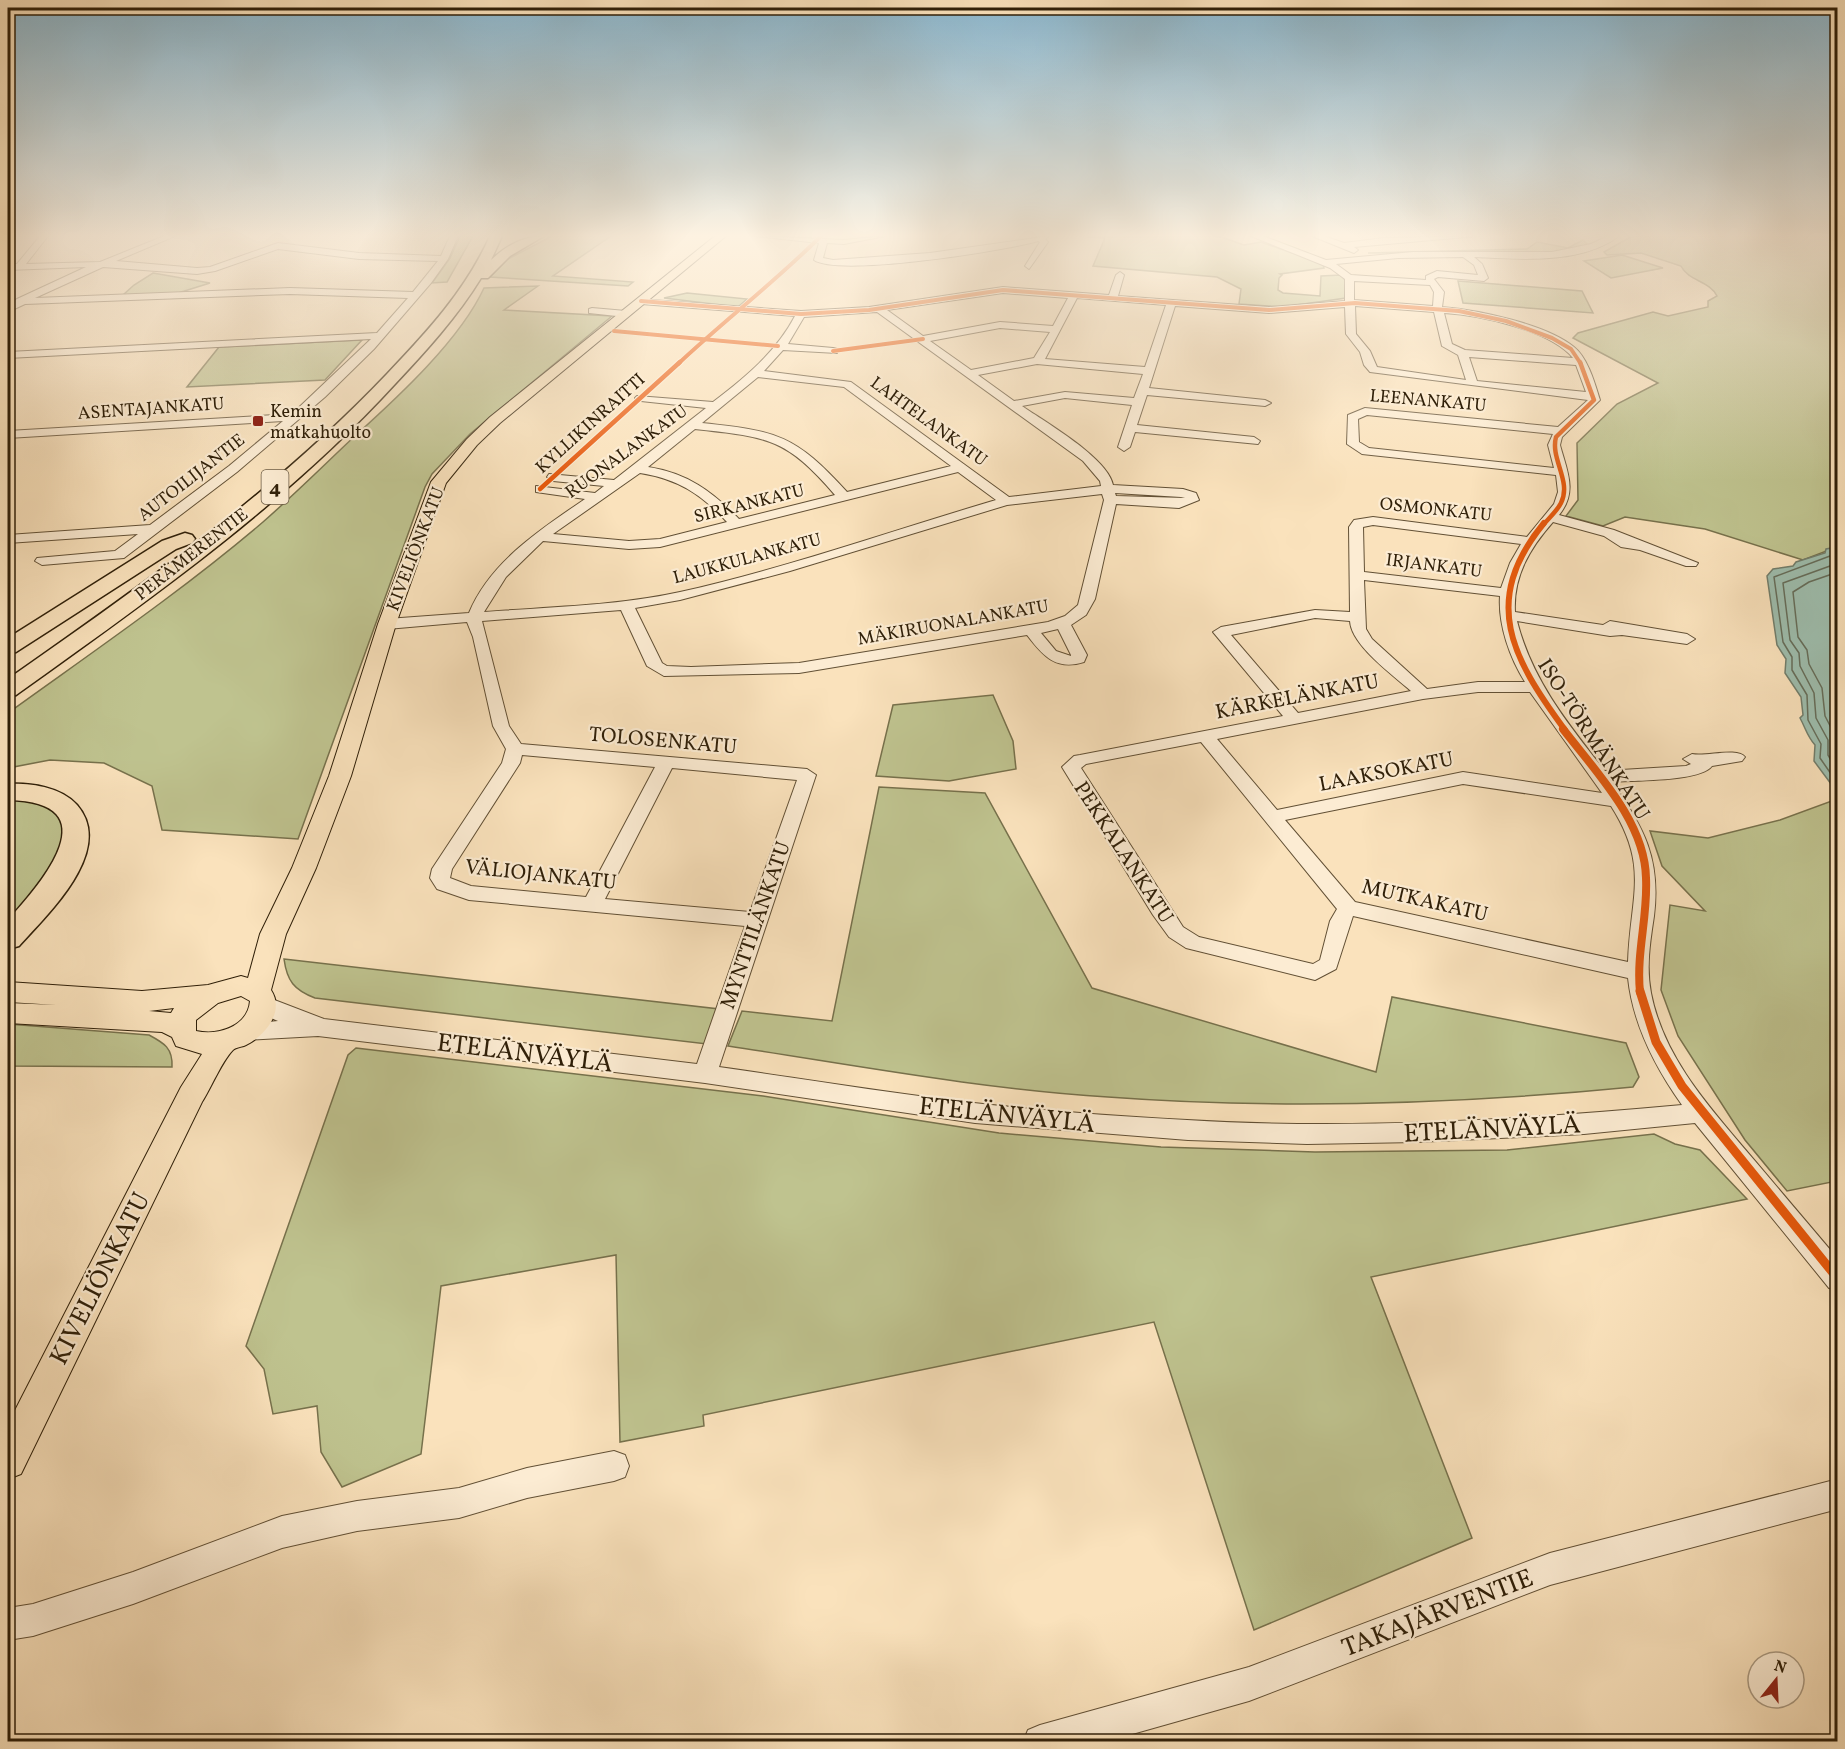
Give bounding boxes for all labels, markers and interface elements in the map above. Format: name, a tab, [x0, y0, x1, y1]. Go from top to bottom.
street label: KYLLIKINRAITTI	[531, 368, 651, 480]
street label: LAHTELANKATU	[864, 371, 992, 473]
street label: LEENANKATU	[1368, 384, 1487, 419]
street label: ASENTAJANKATU	[77, 392, 225, 427]
street label: RUONALANKATU	[561, 399, 693, 505]
place label: Kemin matkahuolto	[270, 400, 371, 446]
marker: Kemin matkahuolto	[251, 414, 265, 428]
street label: AUTOILIJANTIE	[133, 428, 251, 528]
road number: 4	[262, 470, 288, 504]
street label: SIRKANKATU	[691, 479, 807, 530]
street label: KIVELIÖNKATU	[381, 484, 452, 615]
street label: OSMONKATU	[1379, 492, 1493, 529]
street label: PERÄMERENTIE	[130, 503, 254, 607]
street label: LAUKKULANKATU	[670, 528, 824, 591]
street label: IRJANKATU	[1384, 548, 1483, 585]
street label: MÄKIRUONALANKATU	[856, 594, 1051, 653]
street label: ISO-TÖRMÄNKATU	[1530, 653, 1656, 826]
street label: KÄRKELÄNKATU	[1213, 667, 1382, 728]
street label: TOLOSENKATU	[588, 721, 738, 762]
street label: LAAKSOKATU	[1317, 745, 1456, 800]
street label: PEKKALANKATU	[1066, 776, 1180, 930]
street label: MYNTTILÄNKATU	[714, 838, 799, 1013]
street label: VÄLIOJANKATU	[464, 853, 618, 898]
street label: MUTKAKATU	[1359, 873, 1491, 930]
street label: ETELÄNVÄYLÄ	[435, 1025, 615, 1083]
street label: ETELÄNVÄYLÄ	[917, 1089, 1097, 1143]
street label: ETELÄNVÄYLÄ	[1403, 1107, 1582, 1153]
street label: KIVELIÖNKATU	[42, 1186, 160, 1371]
street label: TAKAJÄRVENTIE	[1337, 1561, 1539, 1667]
north arrow	[1746, 1650, 1806, 1710]
text: N	[1771, 1655, 1789, 1680]

